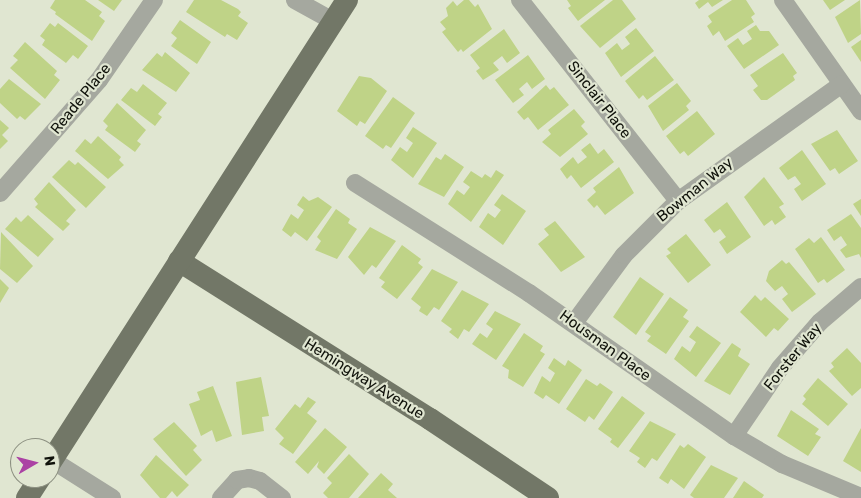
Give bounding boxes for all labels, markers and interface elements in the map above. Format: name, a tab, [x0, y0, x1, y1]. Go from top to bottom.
street label: Sinclair Place	[563, 58, 635, 142]
street label: Reade Place	[47, 60, 115, 138]
street label: Bowman Way	[653, 154, 737, 226]
street label: Housman Place	[556, 307, 654, 385]
street label: Forster Way	[760, 319, 826, 395]
street label: Hemingway Avenue	[300, 335, 428, 423]
north arrow	[10, 438, 60, 488]
text: N	[40, 455, 58, 467]

